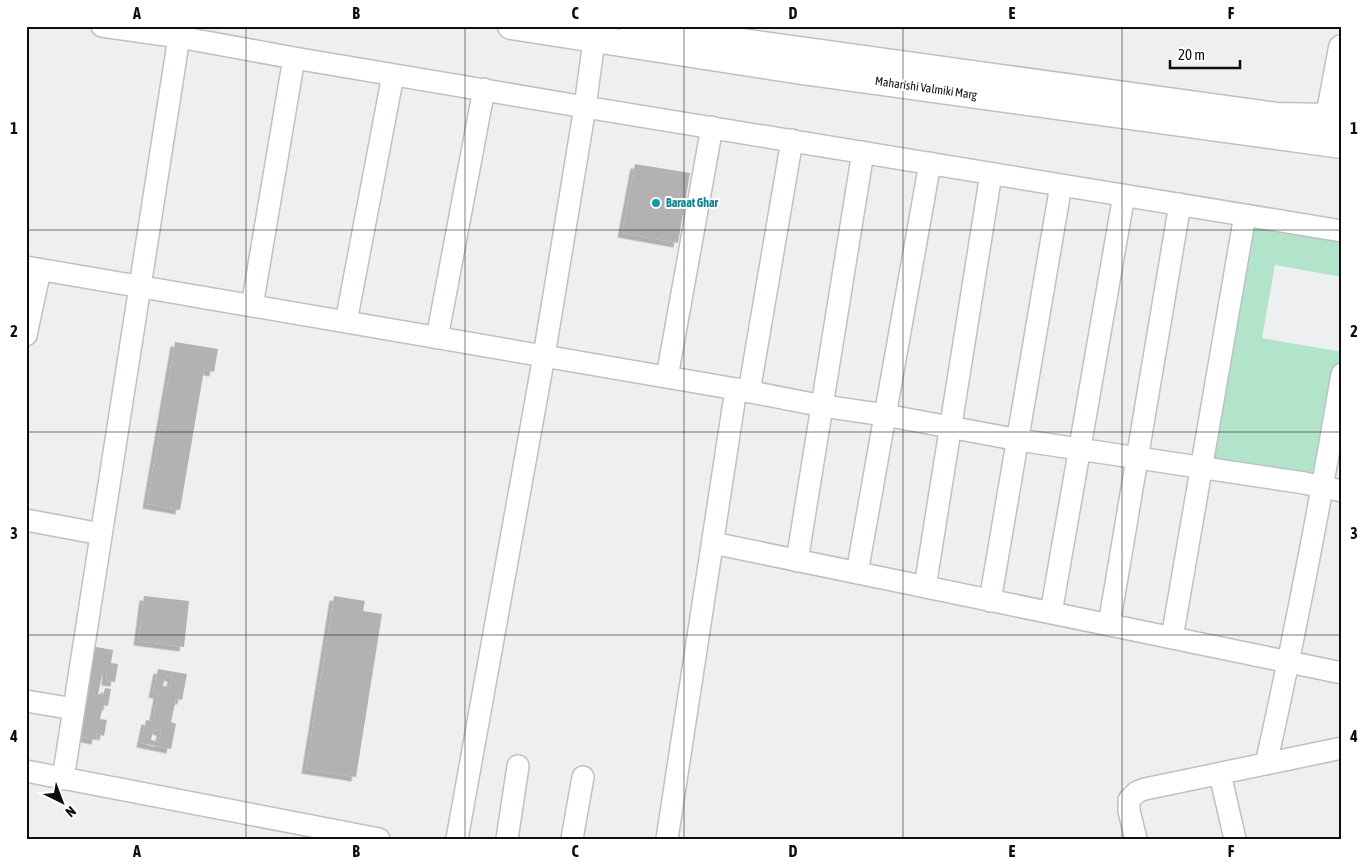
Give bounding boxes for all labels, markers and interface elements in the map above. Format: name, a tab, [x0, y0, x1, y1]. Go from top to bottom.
text: A	[132, 4, 141, 22]
text: B	[352, 4, 360, 22]
text: C	[571, 4, 579, 22]
text: D	[789, 4, 798, 22]
text: E	[1009, 4, 1016, 22]
text: F	[1228, 4, 1235, 22]
scale bar	[1170, 38, 1240, 70]
text: 20 m	[1178, 46, 1205, 63]
street label: Maharishi Valmiki Marg	[874, 74, 979, 102]
text: 1	[10, 119, 18, 137]
text: 1	[1350, 119, 1358, 137]
place label: Baraat Ghar	[666, 196, 719, 210]
marker: Baraat Ghar	[650, 197, 662, 209]
text: 2	[10, 322, 18, 340]
text: 2	[1350, 322, 1358, 340]
text: 3	[10, 524, 18, 542]
text: 3	[1350, 524, 1358, 542]
text: 4	[9, 727, 18, 745]
text: 4	[1349, 727, 1358, 745]
north arrow	[38, 778, 88, 828]
text: N	[62, 803, 79, 820]
text: A	[132, 842, 141, 860]
text: B	[352, 842, 360, 860]
text: C	[571, 842, 579, 860]
text: D	[789, 842, 798, 860]
text: E	[1009, 842, 1016, 860]
text: F	[1228, 842, 1235, 860]

